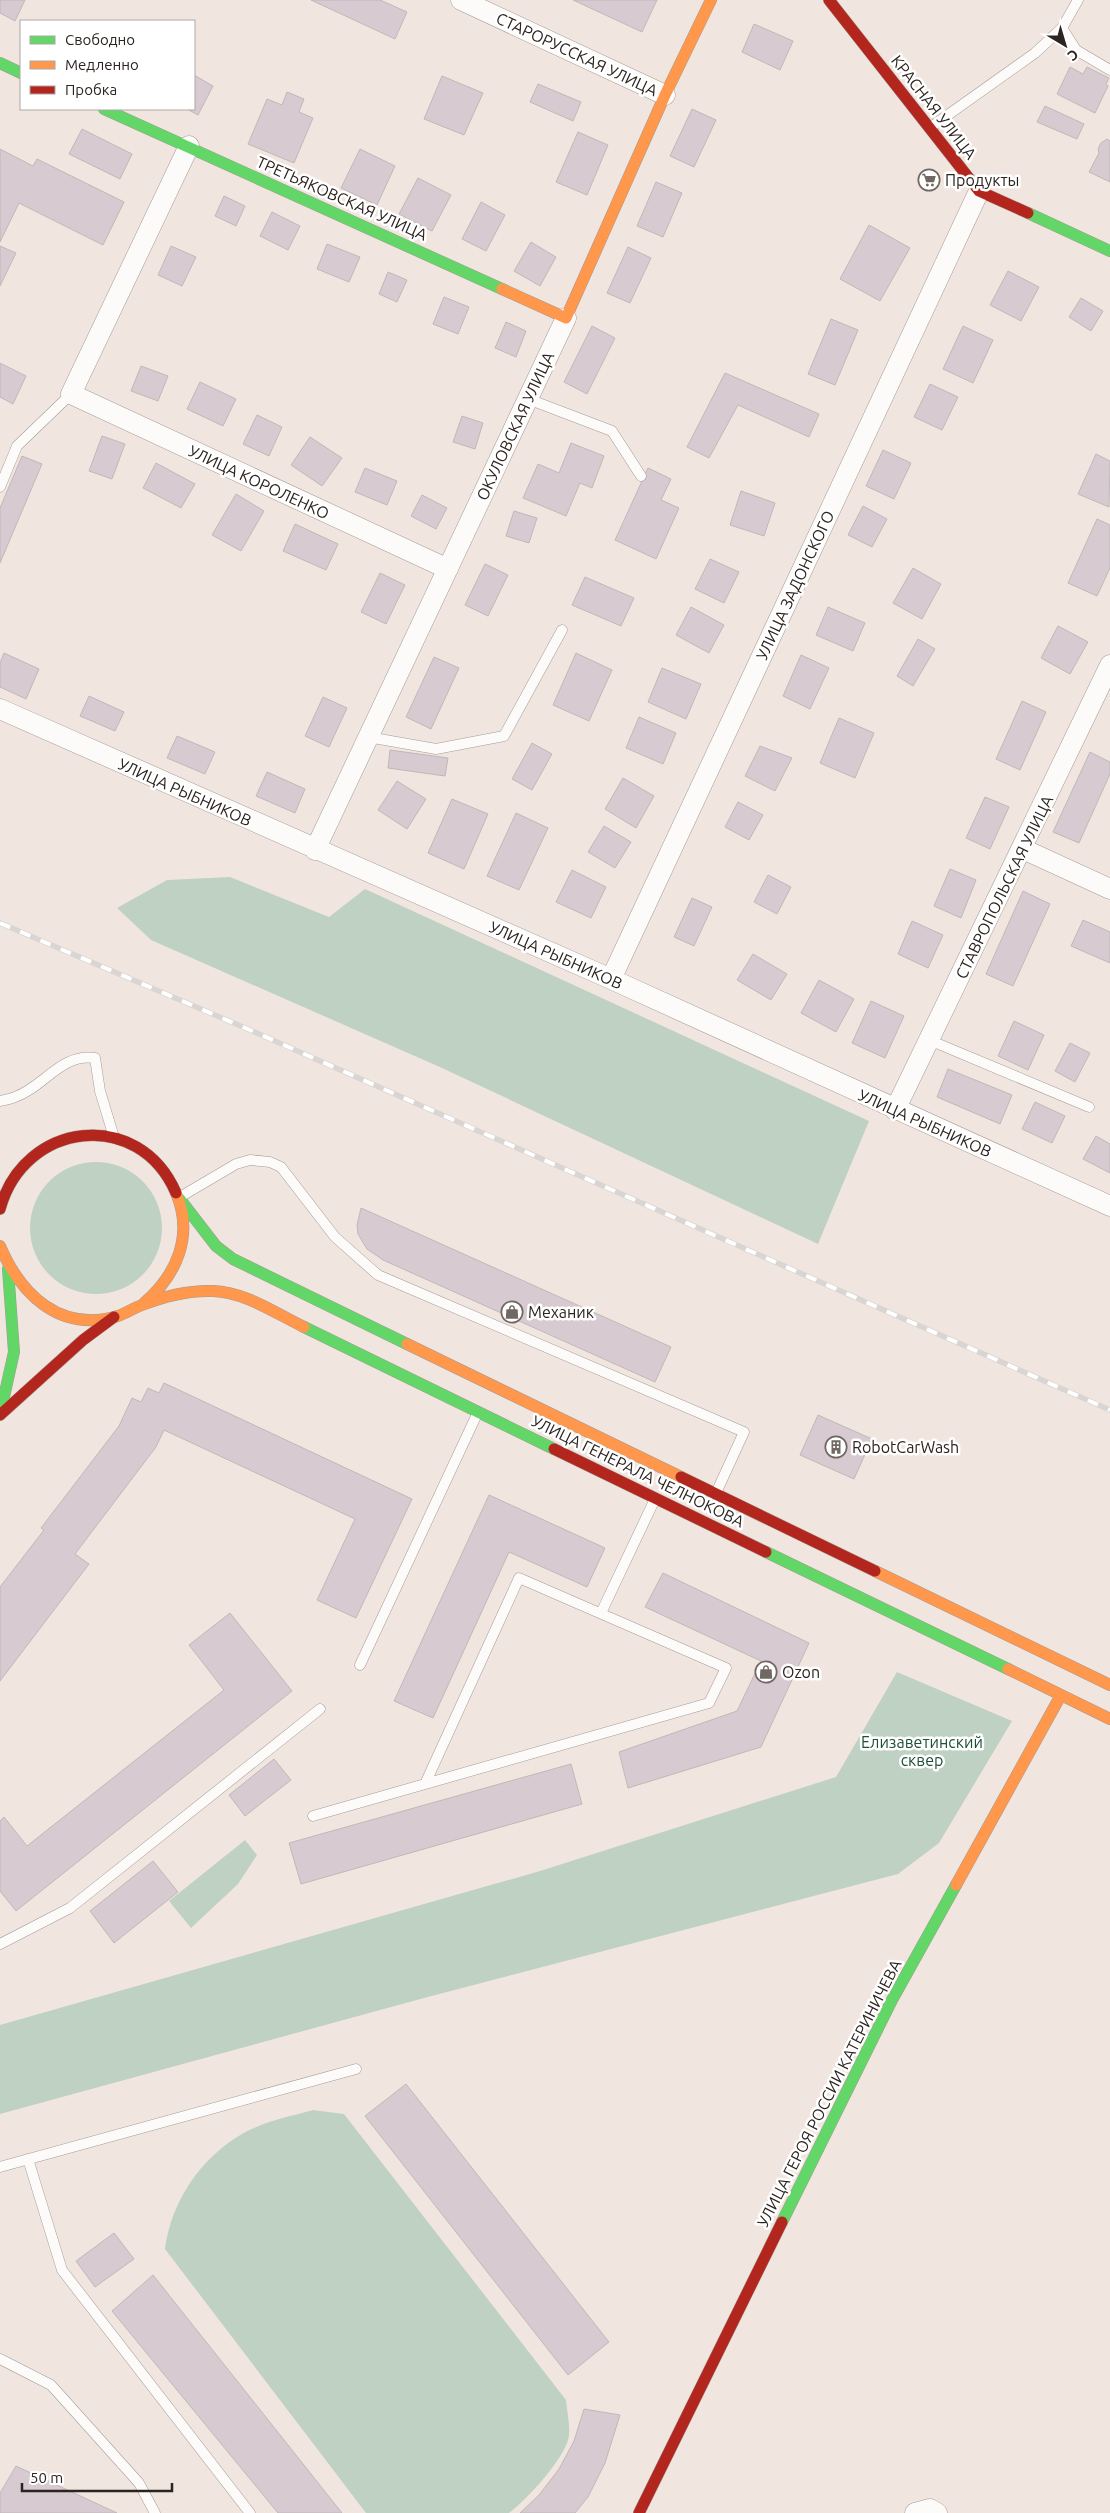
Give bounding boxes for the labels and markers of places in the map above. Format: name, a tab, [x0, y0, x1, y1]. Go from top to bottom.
supermarket icon: Продукты	[917, 168, 941, 192]
place label: Продукты	[945, 171, 1020, 189]
shop icon: Механик	[500, 1300, 524, 1324]
place label: Механик	[528, 1303, 594, 1321]
building icon: RobotCarWash	[824, 1435, 848, 1459]
place label: RobotCarWash	[852, 1438, 959, 1456]
shop icon: Ozon	[754, 1660, 778, 1684]
place label: Ozon	[782, 1663, 820, 1681]

